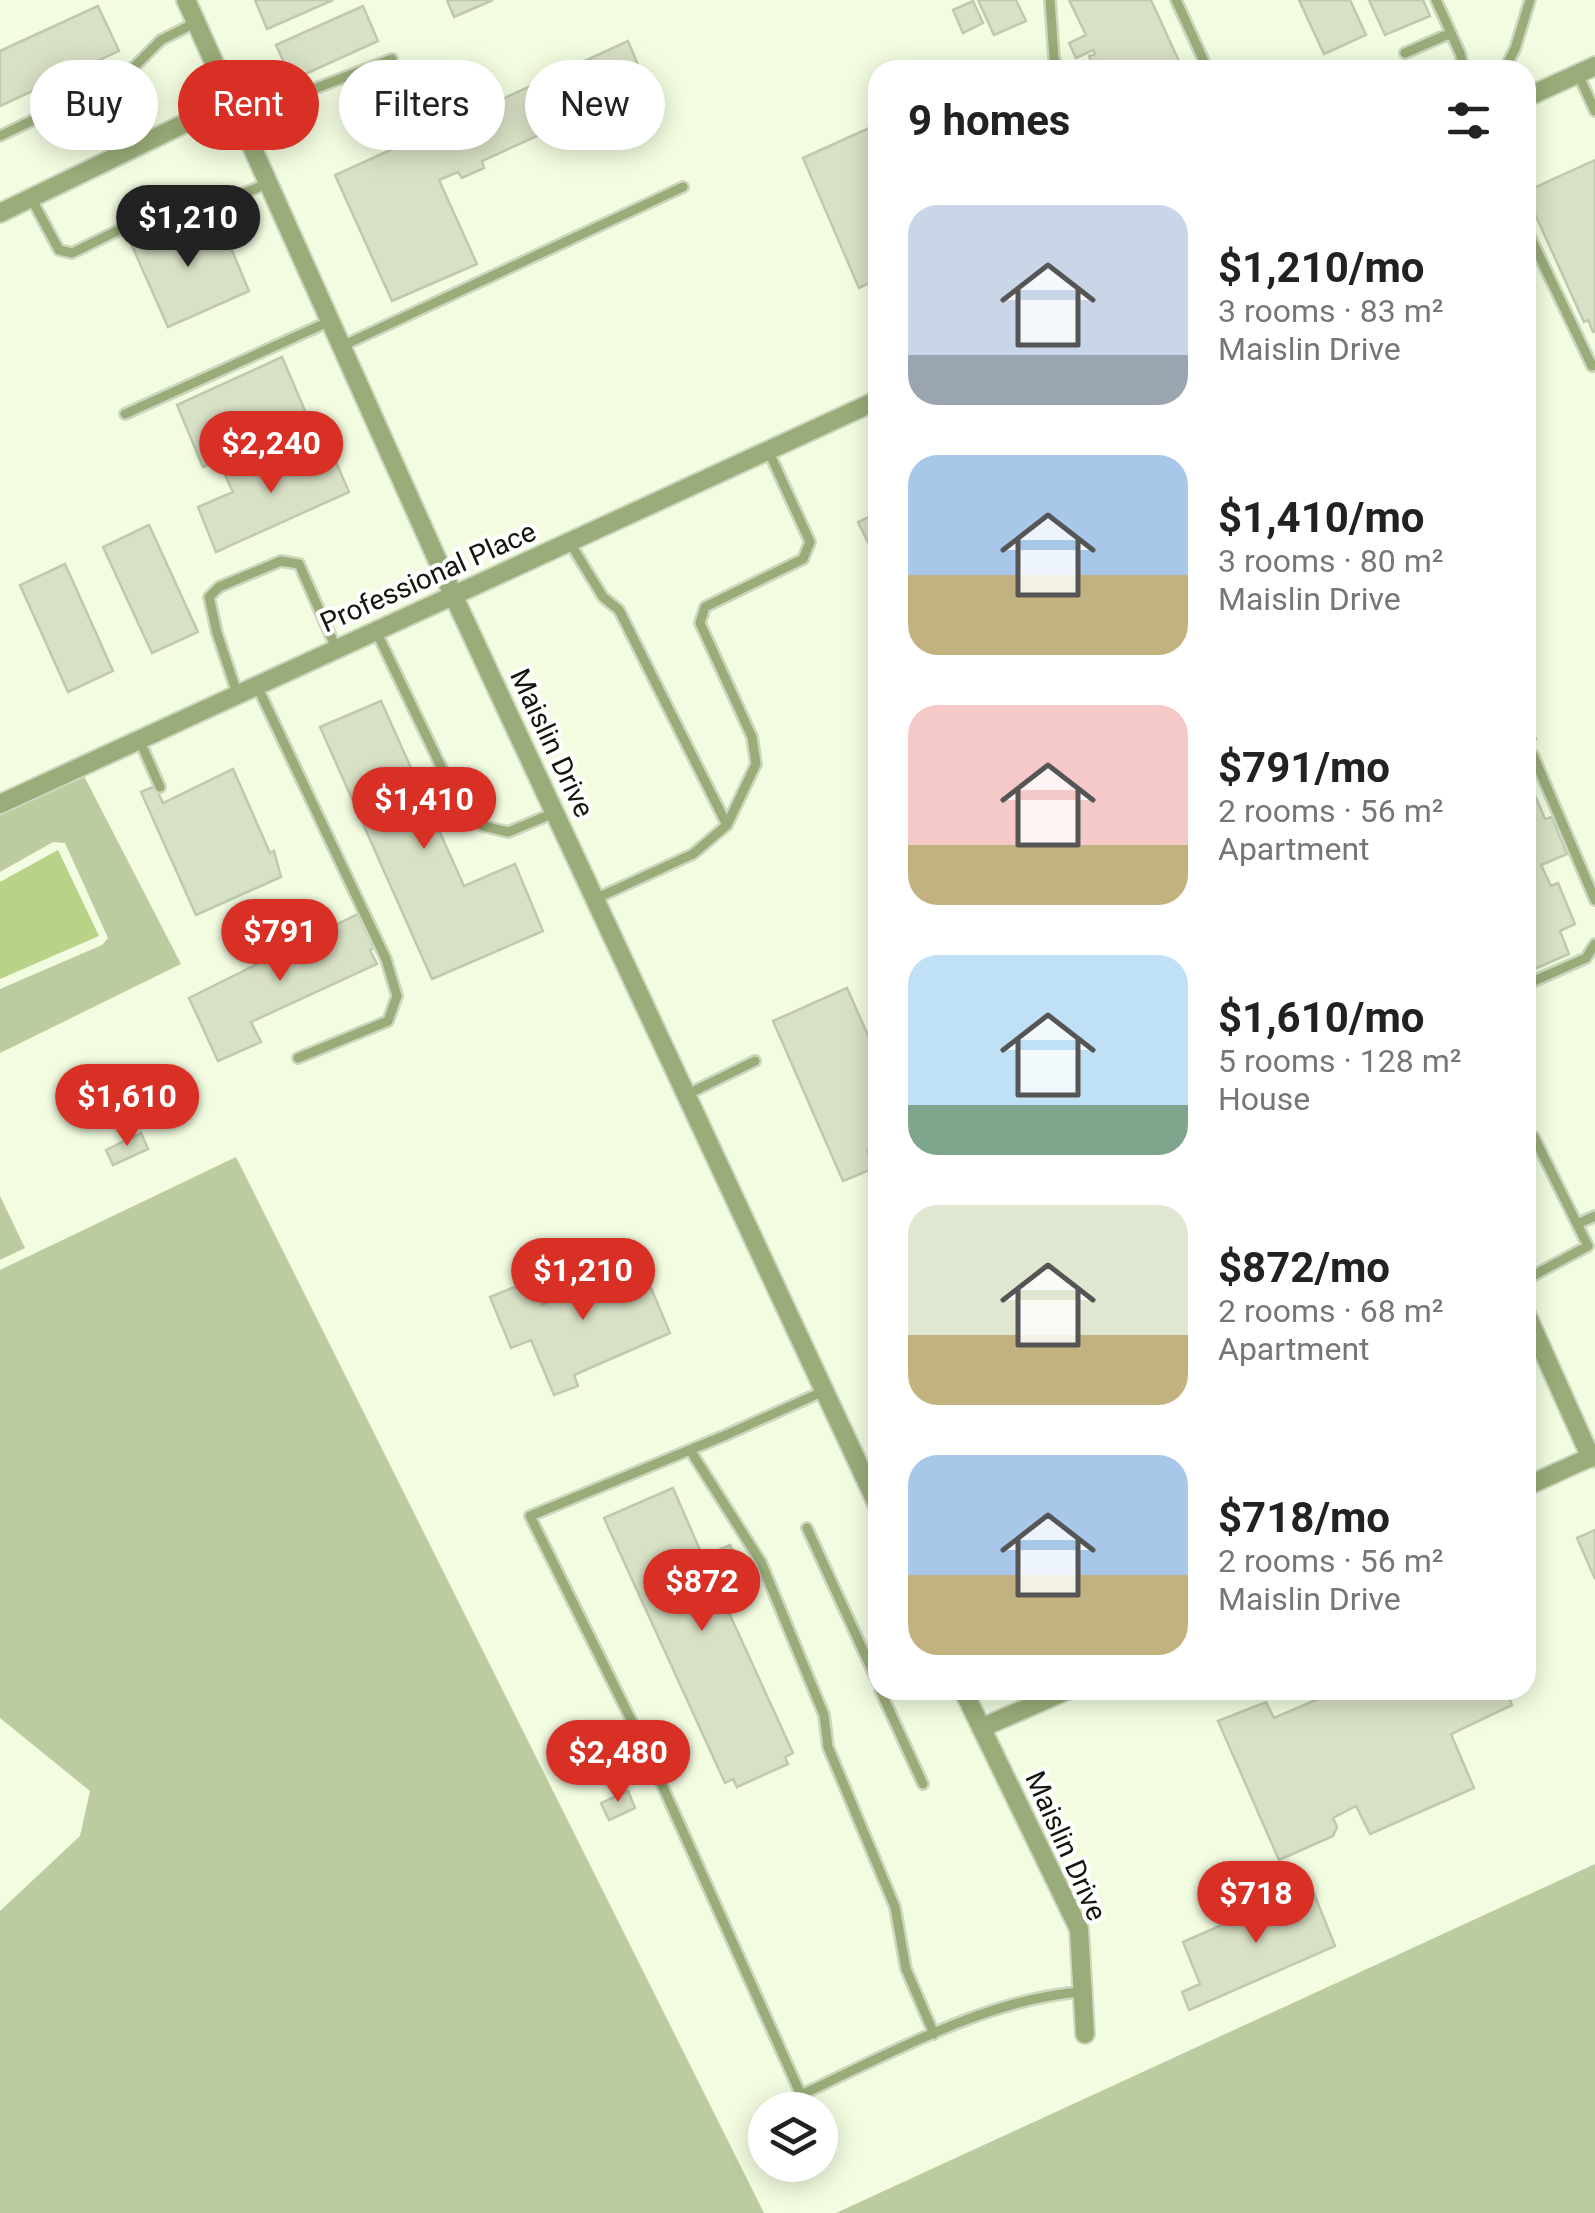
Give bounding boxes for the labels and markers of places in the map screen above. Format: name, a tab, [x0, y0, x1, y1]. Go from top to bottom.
pin: $1,210	[107, 185, 269, 270]
pin: $2,240	[190, 411, 352, 496]
pin: $1,410	[343, 767, 505, 852]
pin: $791	[221, 899, 339, 984]
pin: $1,610	[46, 1064, 208, 1149]
pin: $1,210	[502, 1238, 664, 1323]
pin: $872	[643, 1549, 761, 1634]
pin: $2,480	[537, 1720, 699, 1805]
pin: $718	[1197, 1861, 1315, 1946]

